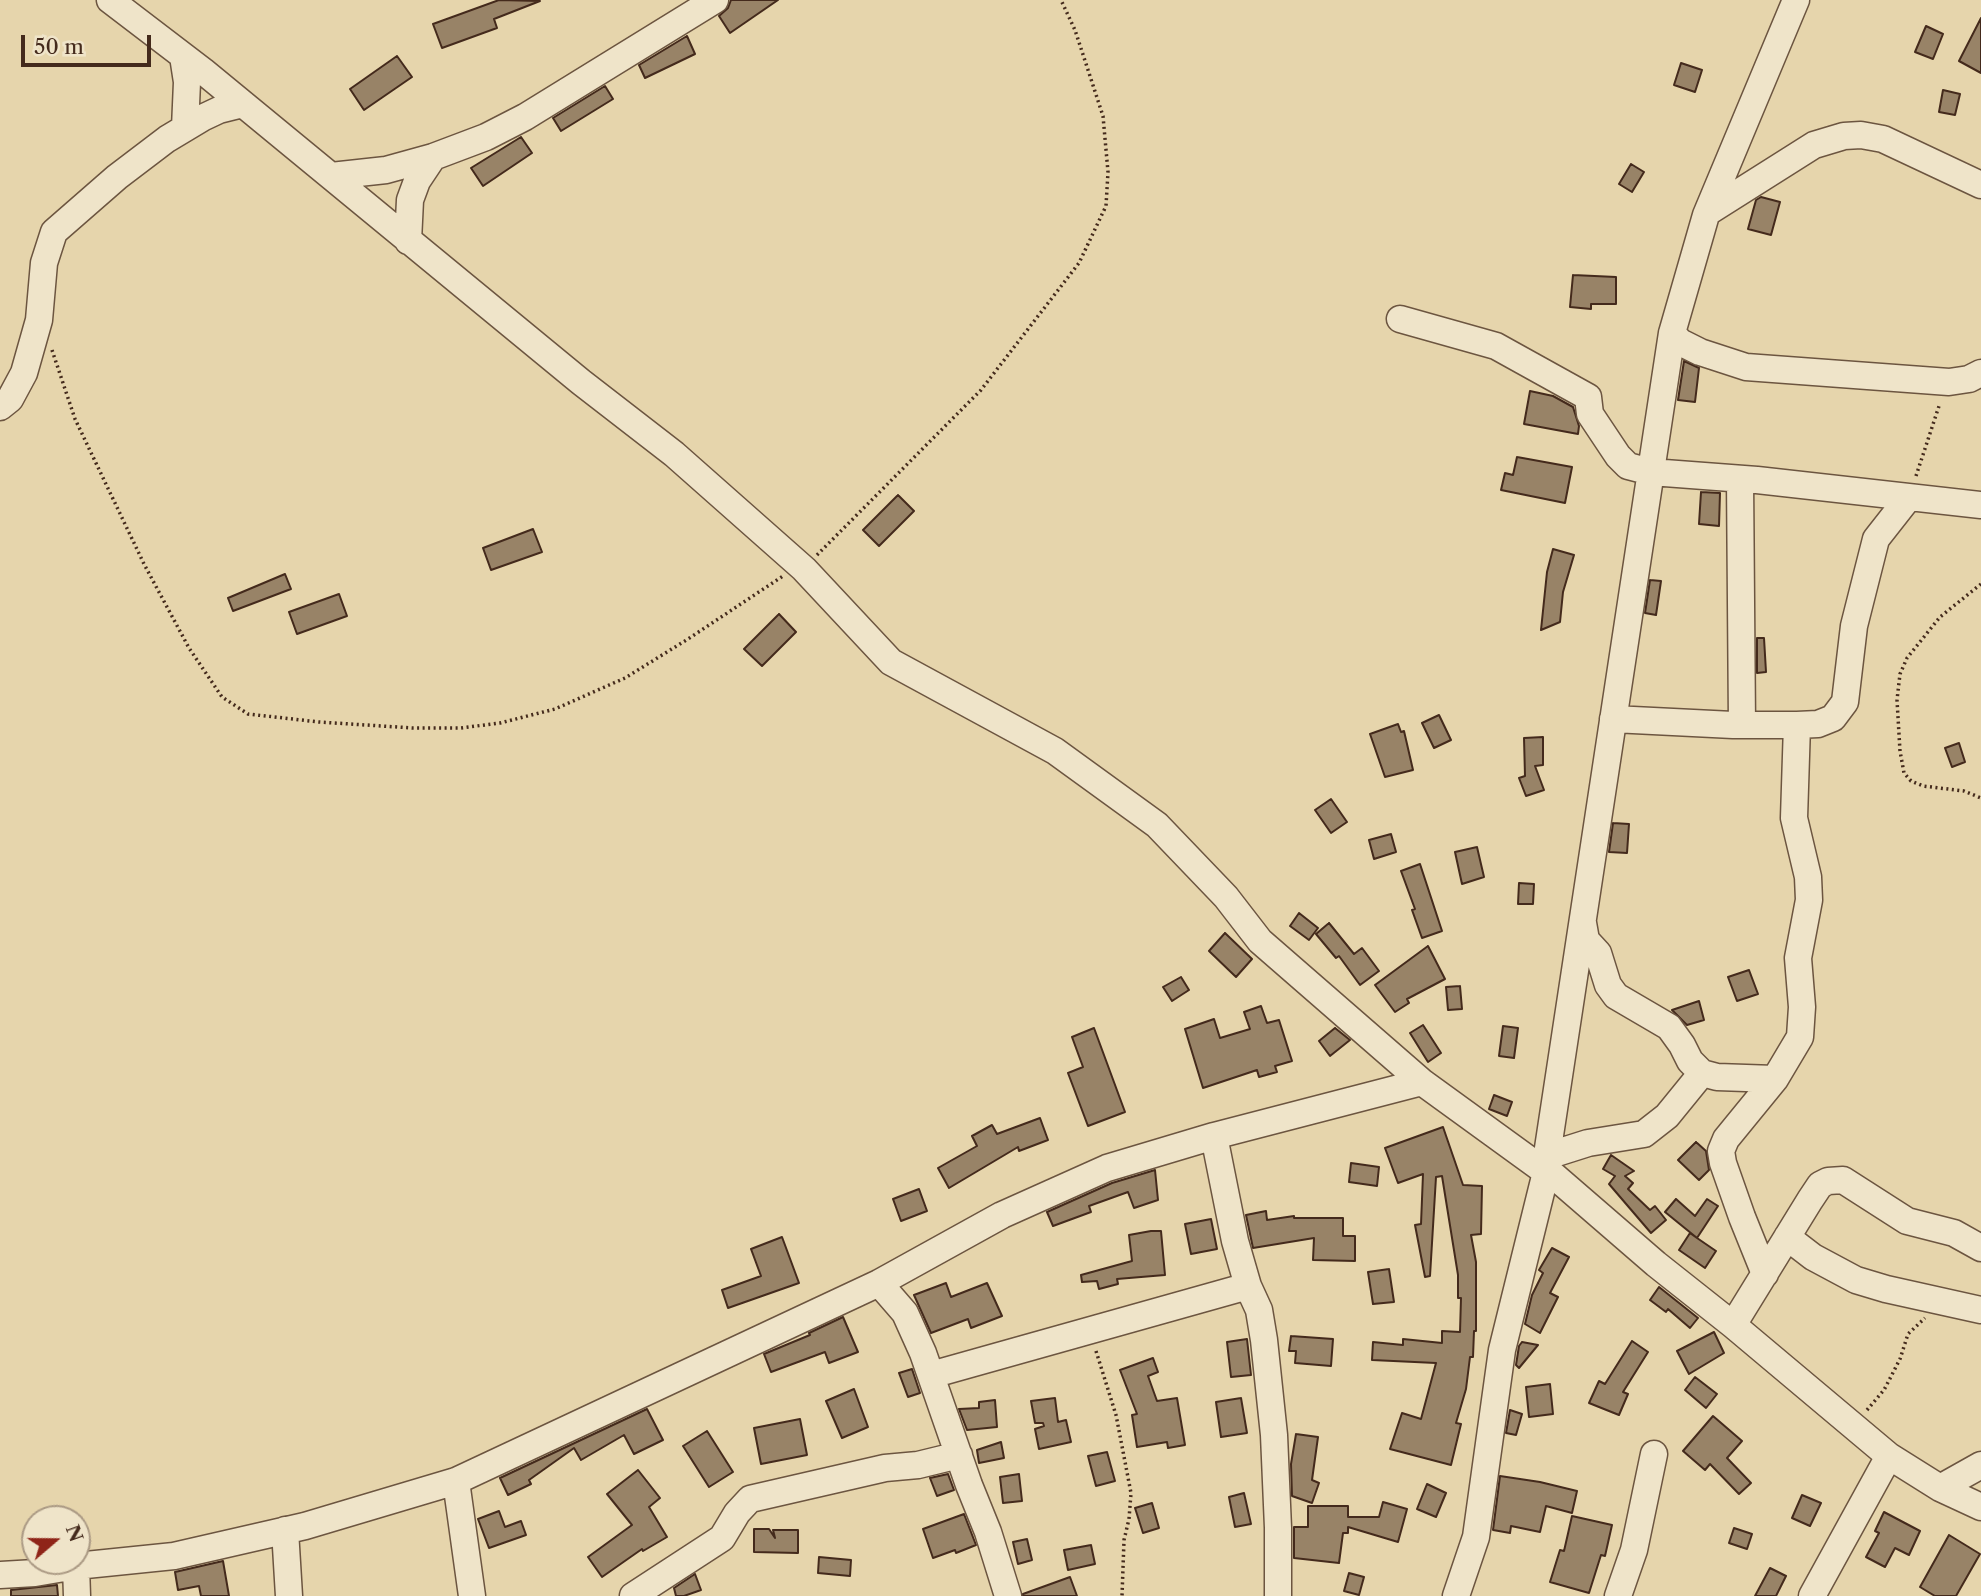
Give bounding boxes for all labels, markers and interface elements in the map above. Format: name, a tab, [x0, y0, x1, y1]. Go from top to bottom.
scale bar	[24, 21, 154, 65]
text: 50 m	[34, 34, 84, 59]
north arrow	[21, 1505, 91, 1575]
text: N	[61, 1522, 88, 1545]

